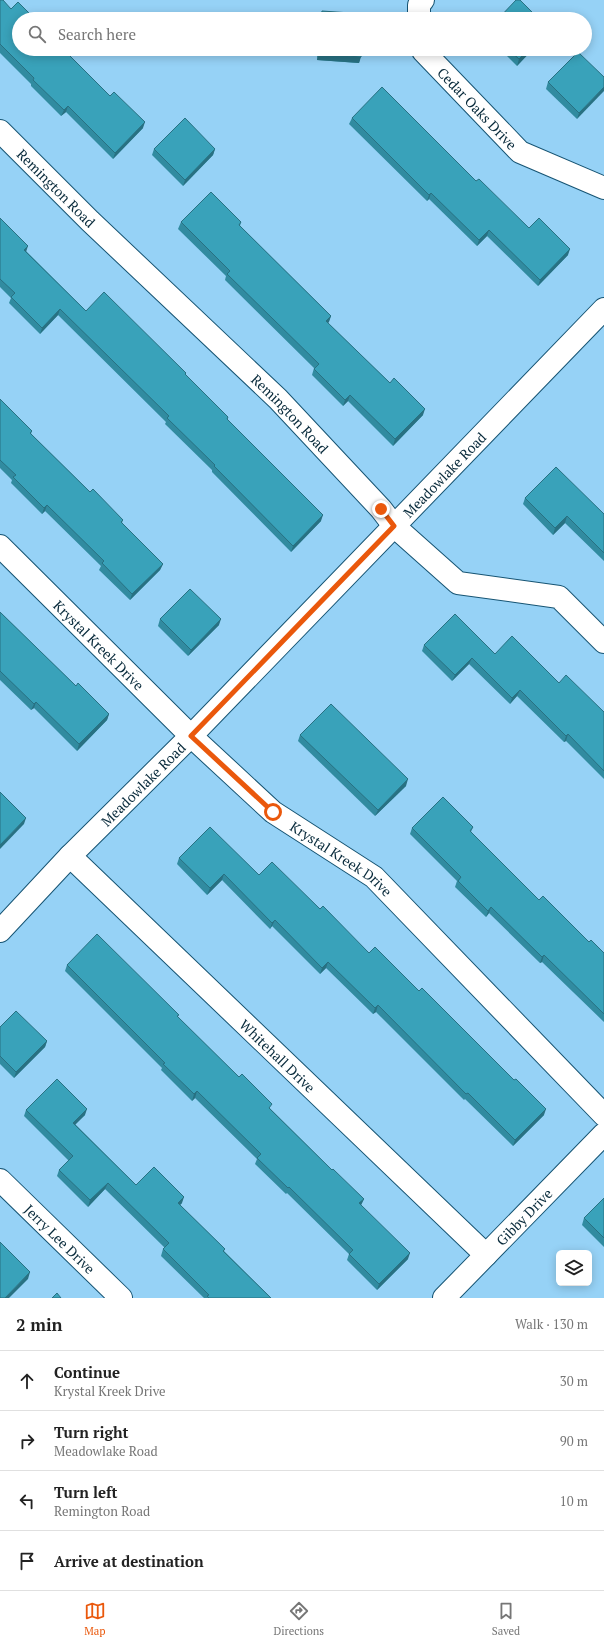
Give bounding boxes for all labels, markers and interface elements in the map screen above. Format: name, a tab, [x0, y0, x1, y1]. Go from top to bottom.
search box	[12, 12, 592, 56]
icon: search	[26, 23, 48, 45]
text: Search here	[58, 24, 136, 44]
street label: Cedar Oaks Drive	[434, 63, 522, 153]
street label: Remington Road	[13, 144, 100, 231]
street label: Remington Road	[247, 369, 333, 457]
street label: Meadowlake Road	[398, 427, 490, 521]
route end	[372, 500, 390, 518]
street label: Krystal Kreek Drive	[50, 596, 149, 694]
street label: Meadowlake Road	[96, 738, 189, 830]
route start	[264, 803, 282, 821]
street label: Krystal Kreek Drive	[287, 816, 397, 900]
street label: Whitehall Drive	[236, 1014, 320, 1096]
street label: Gibby Drive	[491, 1184, 556, 1249]
street label: Jerry Lee Drive	[21, 1200, 100, 1278]
map controls	[556, 1250, 592, 1286]
button: layers	[556, 1250, 592, 1286]
text: 2 min	[16, 1313, 63, 1336]
text: Walk · 130 m	[515, 1315, 588, 1333]
text: Continue	[54, 1362, 120, 1382]
icon: ahead	[16, 1370, 38, 1392]
text: 30 m	[560, 1372, 588, 1390]
text: Krystal Kreek Drive	[54, 1382, 166, 1400]
text: Turn right	[54, 1422, 129, 1442]
icon: right	[16, 1430, 38, 1452]
text: 90 m	[560, 1432, 588, 1450]
text: Meadowlake Road	[54, 1442, 158, 1460]
text: Turn left	[54, 1482, 118, 1502]
icon: left	[16, 1490, 38, 1512]
text: 10 m	[560, 1492, 588, 1510]
text: Remington Road	[54, 1502, 150, 1520]
icon: arrive	[16, 1550, 38, 1572]
text: Arrive at destination	[54, 1551, 204, 1571]
tab: Map	[84, 1600, 106, 1638]
tab: Directions	[273, 1600, 324, 1638]
tab: Saved	[492, 1600, 520, 1638]

